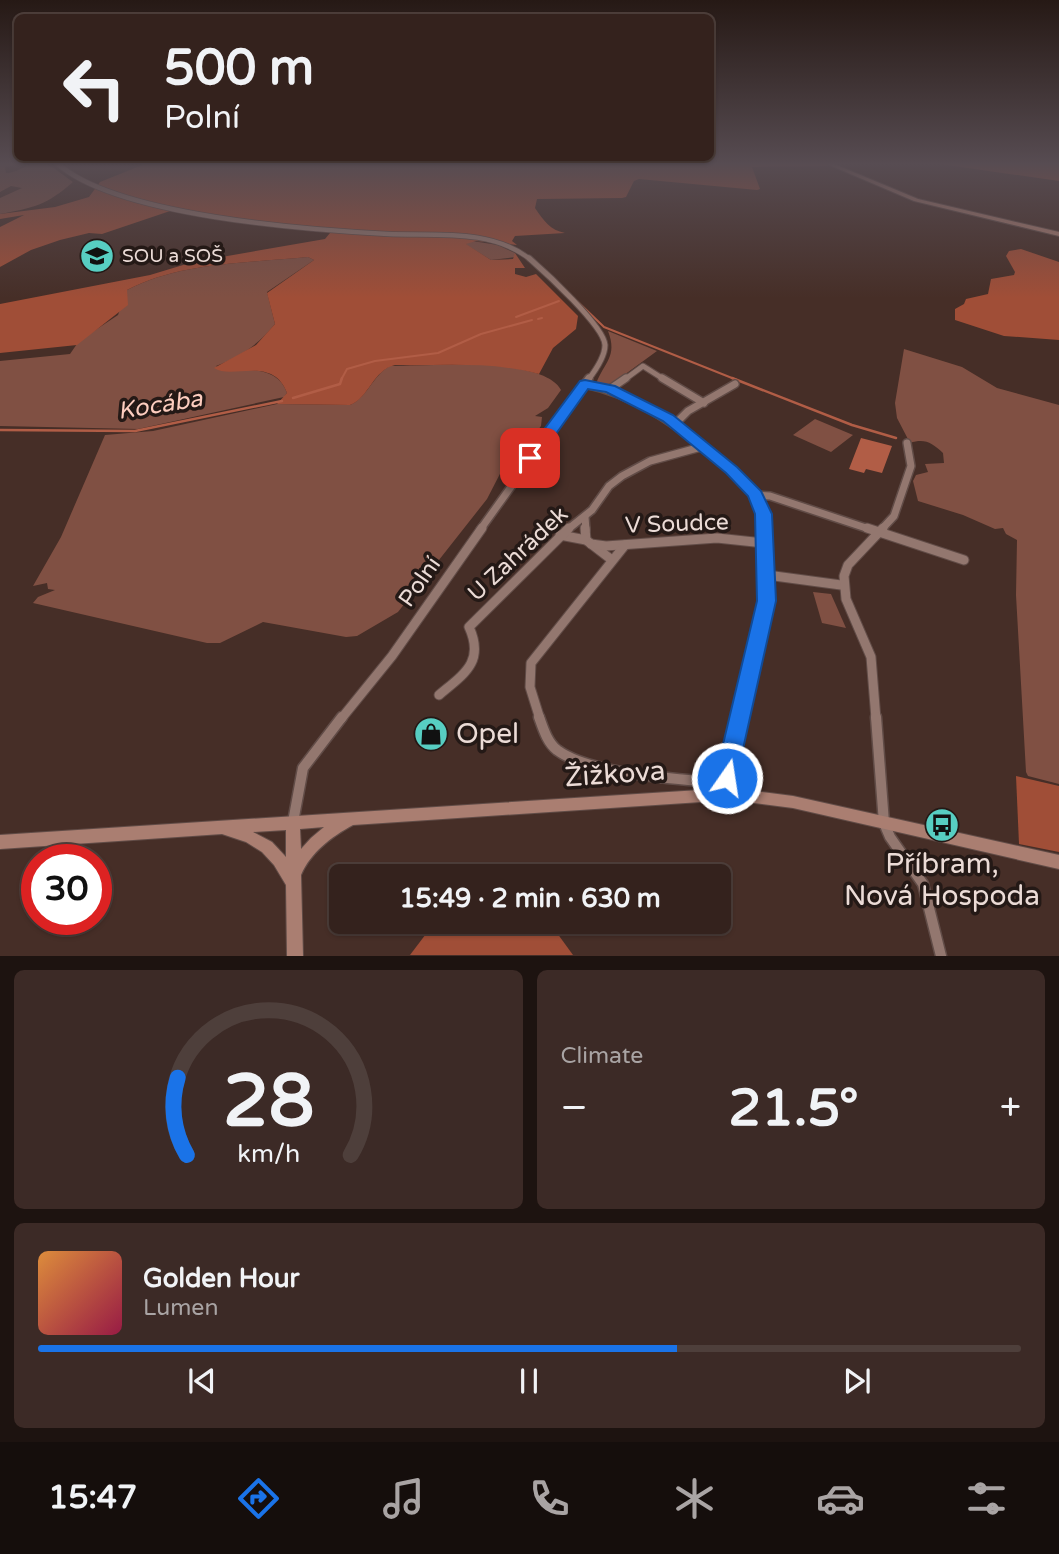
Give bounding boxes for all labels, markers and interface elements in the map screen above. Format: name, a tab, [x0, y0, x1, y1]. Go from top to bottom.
text: 500 m	[164, 39, 314, 98]
icon: left	[49, 42, 140, 133]
text: Polní	[164, 99, 240, 137]
school or university icon: SOU a SOŠ	[78, 237, 116, 275]
place label: SOU a SOŠ	[122, 245, 223, 267]
water label: Kocába	[115, 384, 205, 426]
pin	[500, 428, 560, 488]
icon: arrive	[511, 439, 549, 477]
street label: U Zahrádek	[462, 501, 574, 607]
street label: V Soudce	[625, 508, 729, 540]
street label: Polní	[393, 551, 447, 612]
shop icon: Opel	[412, 715, 450, 753]
place label: Opel	[456, 717, 519, 751]
position arrow	[690, 741, 764, 815]
street label: Žižkova	[563, 754, 667, 794]
bus stop icon: Příbram, Nová Hospoda	[923, 806, 961, 844]
speed limit sign: 30	[21, 844, 112, 935]
place label: Příbram, Nová Hospoda	[844, 847, 1040, 913]
text: 15:49 · 2 min · 630 m	[399, 883, 661, 914]
text: Climate	[561, 1042, 643, 1070]
text: 28	[223, 1059, 314, 1147]
text: 21.5°	[729, 1077, 859, 1140]
text: −	[561, 1085, 588, 1131]
text: +	[1000, 1085, 1021, 1131]
text: km/h	[237, 1139, 300, 1169]
text: Golden Hour	[143, 1263, 300, 1294]
text: Lumen	[143, 1294, 218, 1322]
icon: previous	[183, 1362, 221, 1400]
icon: pause	[510, 1362, 548, 1400]
icon: next	[838, 1362, 876, 1400]
icon: directions	[234, 1474, 283, 1523]
icon: music	[379, 1474, 428, 1523]
icon: phone	[525, 1474, 574, 1523]
icon: climate	[670, 1474, 719, 1523]
icon: car	[816, 1474, 865, 1523]
icon: filters	[962, 1474, 1011, 1523]
text: 15:47	[48, 1479, 137, 1517]

